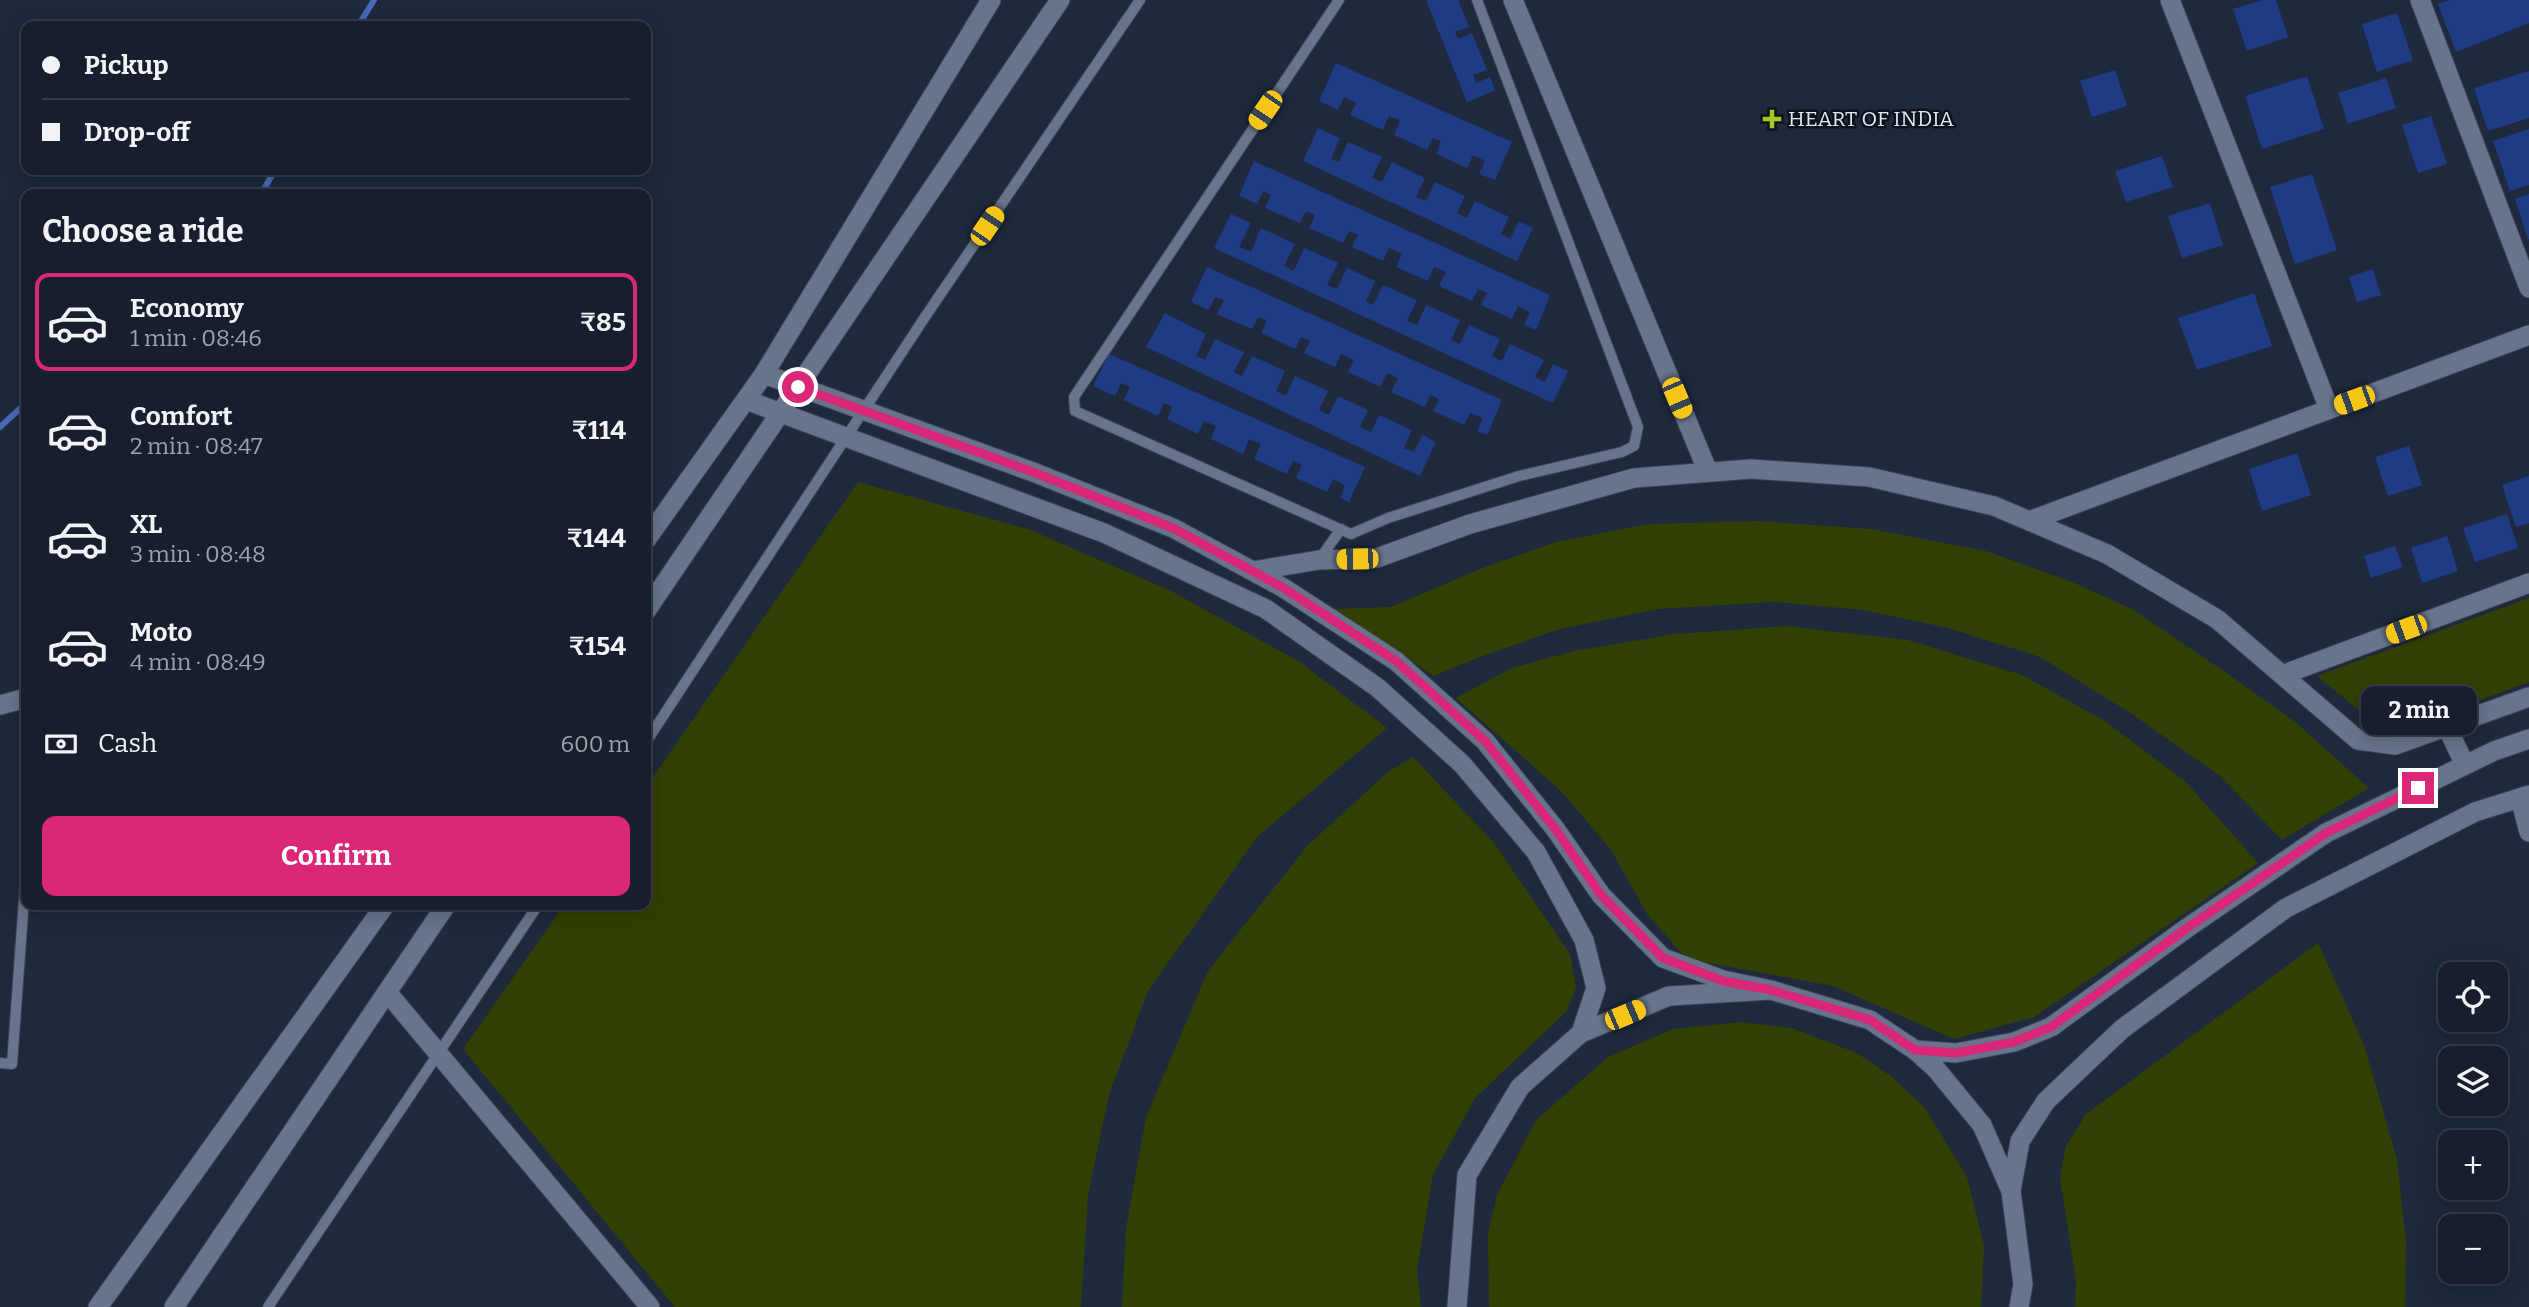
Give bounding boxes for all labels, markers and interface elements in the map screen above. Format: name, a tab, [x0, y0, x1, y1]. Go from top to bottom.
text: Pickup	[84, 50, 169, 81]
car	[1245, 87, 1286, 133]
place label: HEART OF INDIA	[1788, 106, 1954, 132]
marker: HEART OF INDIA	[1762, 109, 1782, 129]
text: Drop-off	[84, 117, 190, 148]
car	[967, 203, 1008, 249]
text: Choose a ride	[42, 212, 243, 250]
icon: car	[46, 291, 109, 354]
text: Economy	[130, 293, 244, 324]
text: ₹85	[580, 307, 626, 338]
text: 1 min · 08:46	[130, 324, 262, 352]
route start	[782, 371, 814, 403]
car	[1660, 375, 1695, 421]
car	[2331, 383, 2378, 417]
icon: car	[46, 399, 109, 462]
text: Comfort	[130, 401, 233, 432]
text: ₹114	[571, 415, 626, 446]
text: 2 min · 08:47	[130, 432, 263, 460]
icon: car	[46, 507, 109, 570]
text: XL	[130, 509, 162, 540]
text: ₹144	[567, 523, 626, 554]
text: 3 min · 08:48	[130, 540, 266, 568]
car	[1336, 548, 1379, 570]
car	[2383, 612, 2430, 646]
icon: car	[46, 615, 109, 678]
text: Moto	[130, 617, 192, 648]
text: ₹154	[568, 631, 626, 662]
text: 4 min · 08:49	[130, 648, 266, 676]
callout: 2 min	[2360, 686, 2476, 736]
text: 2 min	[2388, 696, 2450, 724]
icon: cash	[42, 725, 80, 763]
text: Cash	[98, 728, 157, 759]
text: 600 m	[560, 730, 630, 758]
route end	[2402, 772, 2434, 804]
button: Confirm	[42, 816, 630, 896]
map controls	[2438, 962, 2508, 1284]
button: locate	[2438, 962, 2508, 1032]
car	[1602, 997, 1649, 1033]
button: layers	[2438, 1046, 2508, 1116]
button: +	[2438, 1130, 2508, 1200]
button: −	[2438, 1214, 2508, 1284]

